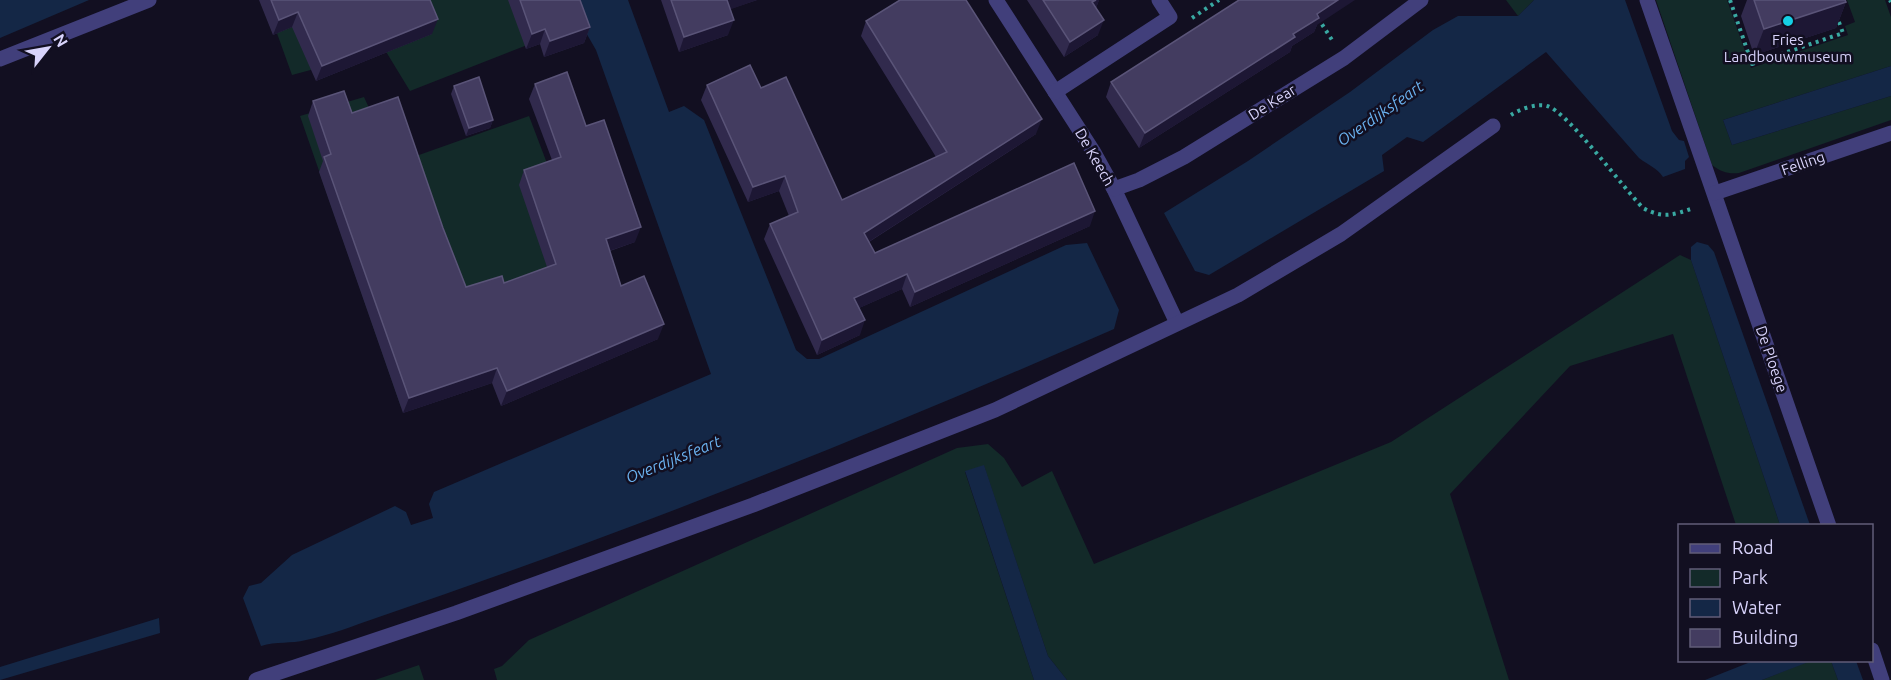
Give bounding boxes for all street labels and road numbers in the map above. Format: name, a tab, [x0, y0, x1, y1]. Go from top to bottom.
street label: De Kear	[1245, 81, 1299, 123]
street label: De Keech	[1072, 125, 1118, 189]
street label: Felling	[1779, 148, 1827, 178]
street label: De Ploege	[1753, 324, 1791, 394]

